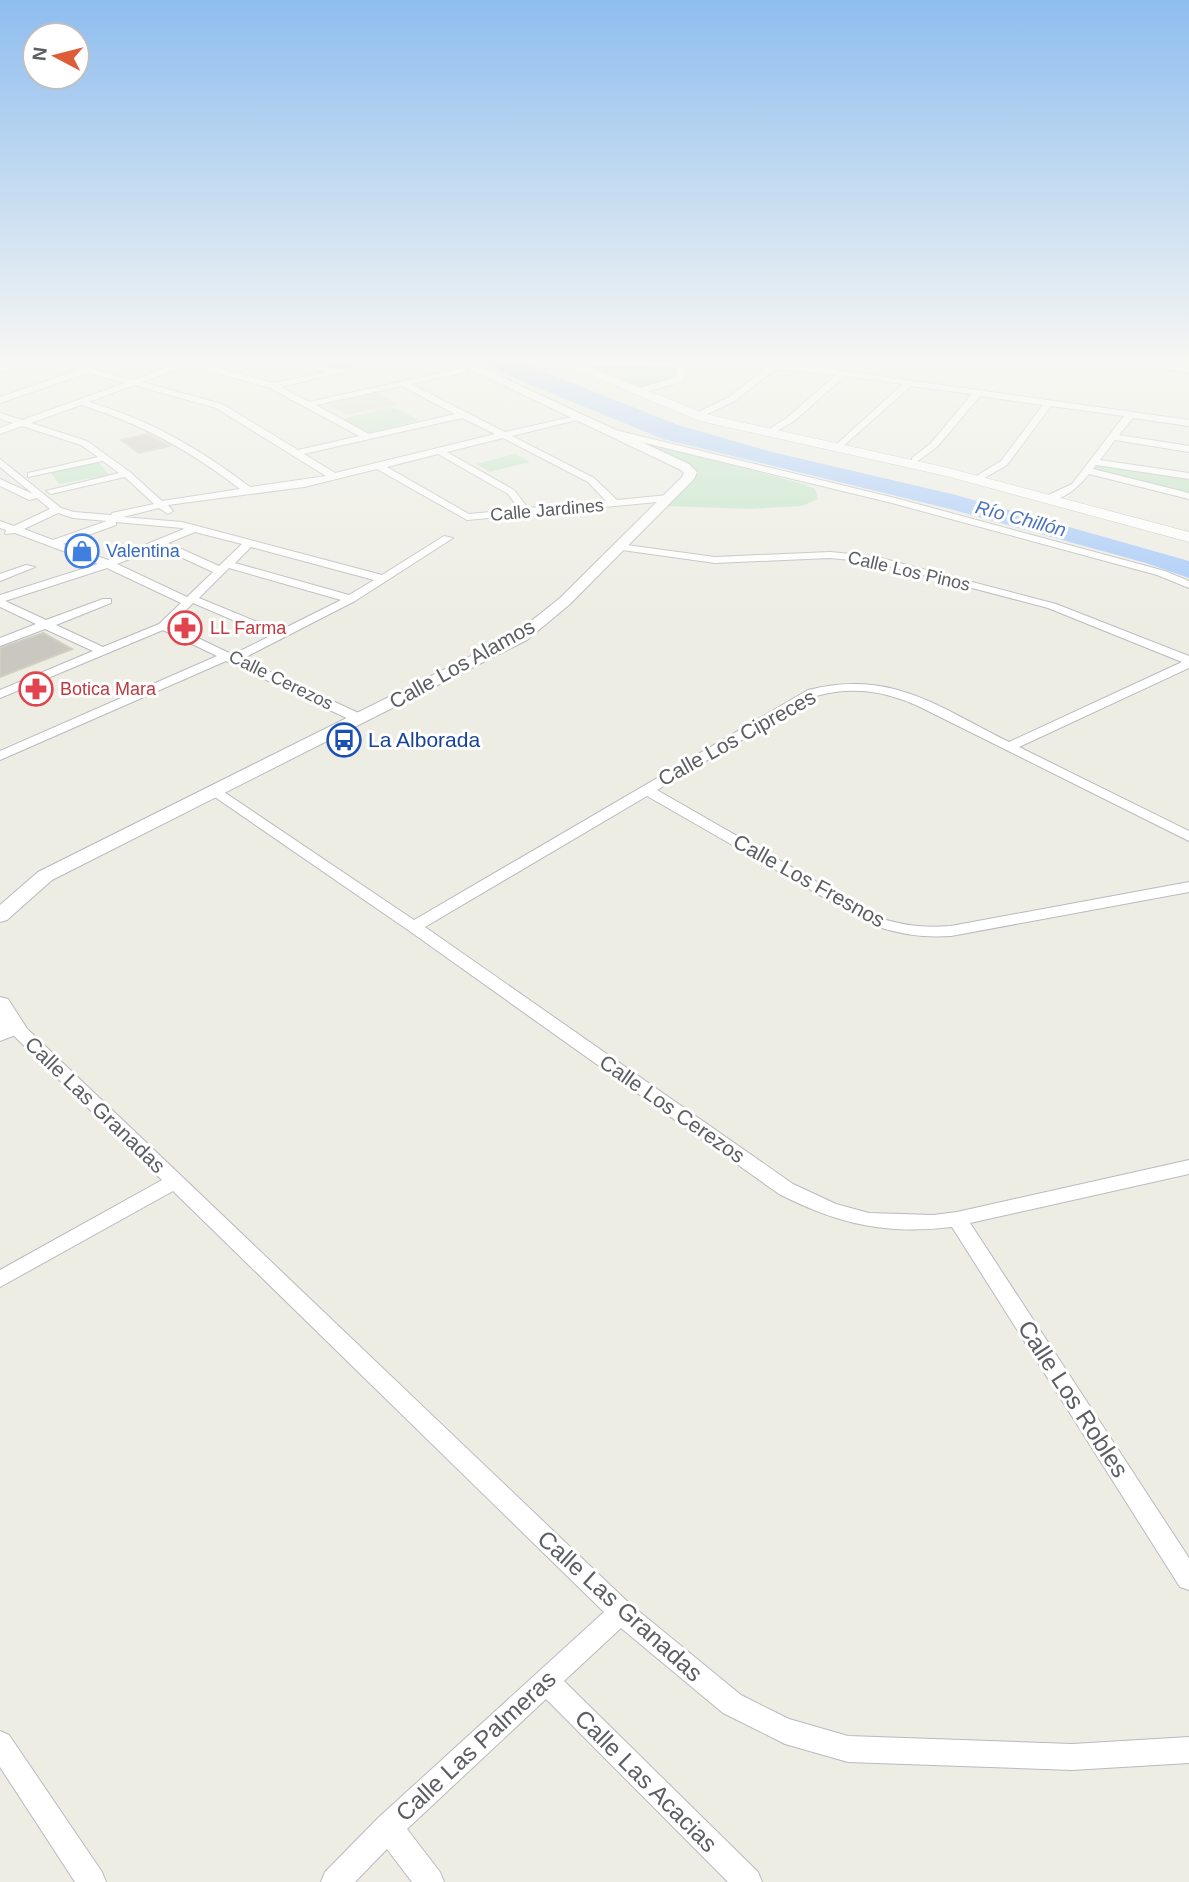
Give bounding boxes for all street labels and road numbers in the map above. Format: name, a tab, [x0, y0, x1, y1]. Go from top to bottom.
street label: Calle Jardines	[489, 495, 605, 525]
street label: Calle Los Pinos	[846, 547, 972, 595]
street label: Calle Los Alamos	[385, 614, 538, 713]
street label: Calle Cerezos	[226, 646, 336, 714]
street label: Calle Los Cipreces	[654, 685, 819, 790]
street label: Calle Los Fresnos	[730, 829, 889, 932]
street label: Calle Las Granadas	[21, 1032, 170, 1177]
street label: Calle Los Cerezos	[595, 1050, 749, 1167]
street label: Calle Los Robles	[1013, 1315, 1134, 1482]
street label: Calle Las Granadas	[532, 1525, 708, 1687]
street label: Calle Las Palmeras	[390, 1665, 561, 1826]
street label: Calle Las Acacias	[570, 1704, 723, 1857]

